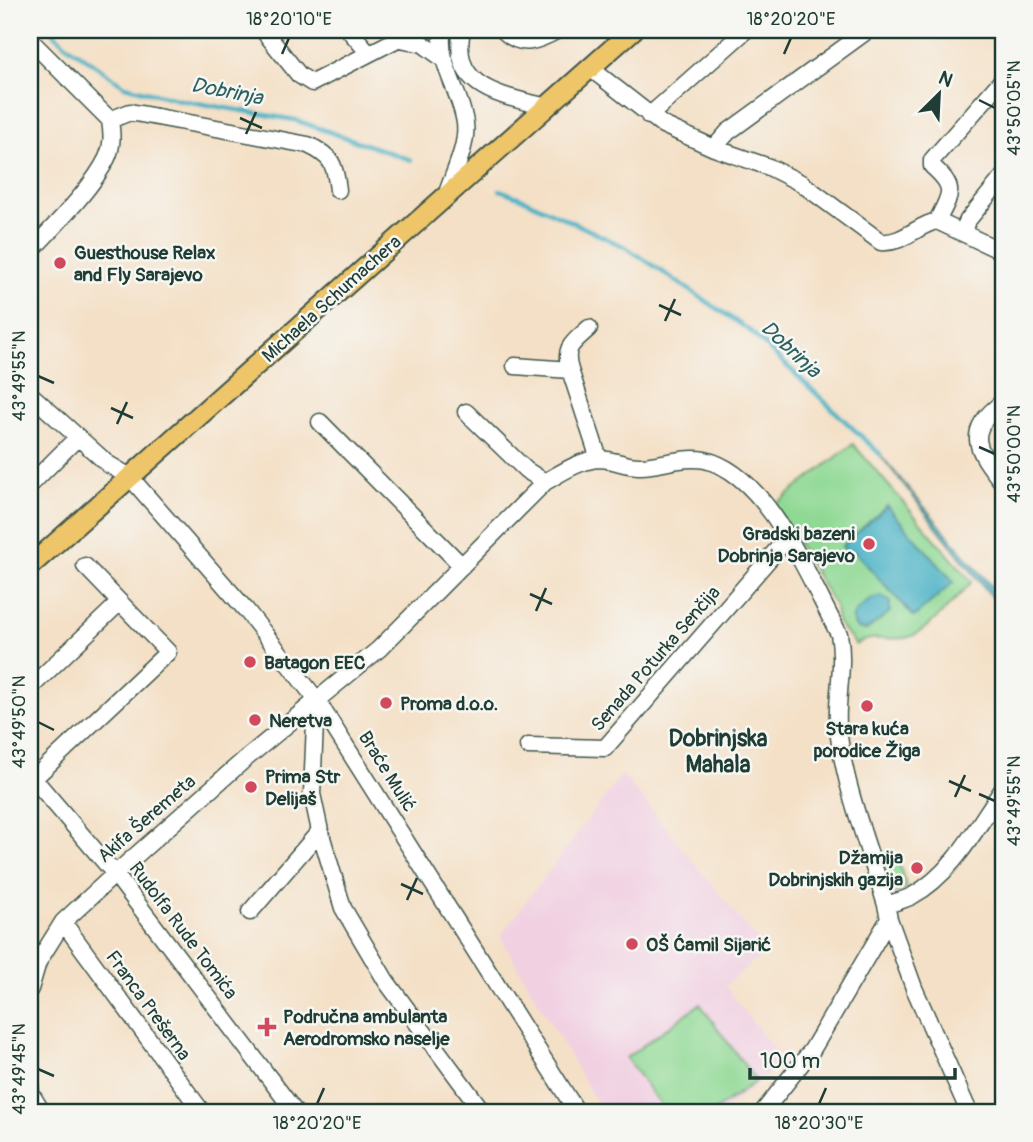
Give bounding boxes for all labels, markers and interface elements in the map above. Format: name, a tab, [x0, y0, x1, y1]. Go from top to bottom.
text: 18°20'10"E	[246, 8, 332, 31]
text: 18°20'20"E	[747, 8, 835, 31]
north arrow	[904, 60, 974, 130]
text: 43°50'05"N	[1003, 60, 1026, 156]
text: N	[935, 66, 956, 93]
water label: Dobrinja	[189, 71, 266, 112]
street label: Michaela Schumachera	[257, 230, 406, 368]
place label: Guesthouse Relax and Fly Sarajevo	[74, 241, 216, 287]
marker: Guesthouse Relax and Fly Sarajevo	[52, 255, 68, 271]
water label: Dobrinja	[755, 315, 827, 385]
text: 43°49'55"N	[8, 331, 31, 421]
text: 43°50'00"N	[1003, 405, 1026, 503]
place label: Gradski bazeni Dobrinja Sarajevo	[717, 522, 856, 568]
marker: Gradski bazeni Dobrinja Sarajevo	[861, 536, 877, 552]
street label: Senada Poturka Senčija	[586, 581, 726, 736]
place label: Batagon EEC	[264, 651, 366, 675]
marker: Batagon EEC	[242, 654, 258, 670]
text: 43°49'50"N	[8, 675, 31, 769]
place label: Proma d.o.o.	[400, 692, 498, 716]
marker: Proma d.o.o.	[378, 695, 394, 711]
marker: Stara kuća porodice Žiga	[859, 698, 875, 714]
place label: Neretva	[269, 709, 332, 733]
marker: Neretva	[247, 712, 263, 728]
place label: Stara kuća porodice Žiga	[814, 717, 921, 763]
district label: Dobrinjska Mahala	[668, 724, 768, 779]
street label: Braće Mulić	[353, 727, 421, 816]
text: 43°49'55"N	[1003, 756, 1026, 846]
place label: Prima Str Delijaš	[265, 765, 340, 811]
street label: Akifa Šeremeta	[93, 769, 201, 868]
marker: Prima Str Delijaš	[243, 779, 259, 795]
place label: Džamija Dobrinjskih gazija	[768, 846, 903, 892]
street label: Rudolfa Rude Tomića	[124, 857, 243, 1004]
marker: Džamija Dobrinjskih gazija	[909, 860, 925, 876]
place label: OŠ Ćamil Sijarić	[646, 933, 771, 957]
marker: OŠ Ćamil Sijarić	[624, 936, 640, 952]
street label: Franca Prešerna	[100, 946, 196, 1065]
place label: Područna ambulanta Aerodromsko naselje	[283, 1005, 450, 1051]
marker: Područna ambulanta Aerodromsko naselje	[257, 1017, 277, 1037]
text: 43°49'45"N	[8, 1023, 31, 1115]
scale bar	[750, 1037, 954, 1081]
text: 100 m	[760, 1048, 820, 1075]
text: 18°20'20"E	[273, 1112, 361, 1135]
text: 18°20'30"E	[775, 1112, 863, 1135]

